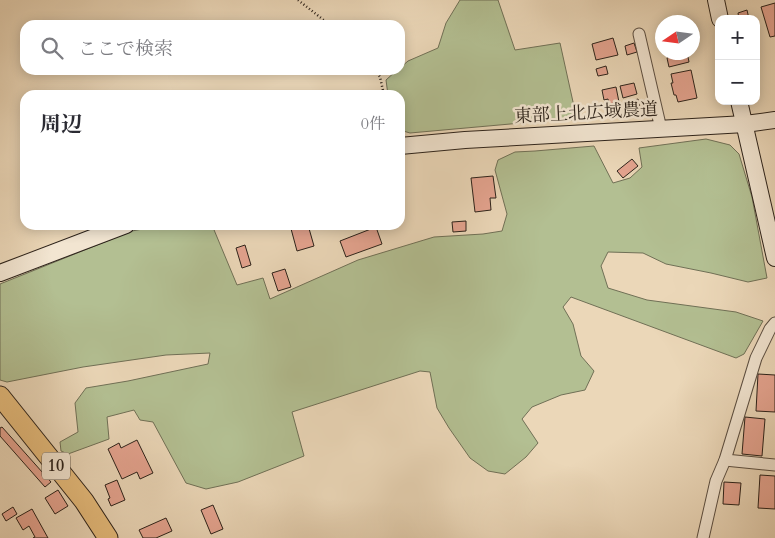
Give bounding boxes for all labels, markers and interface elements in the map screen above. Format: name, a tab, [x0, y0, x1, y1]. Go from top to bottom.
north arrow	[655, 15, 700, 60]
map controls	[715, 15, 760, 105]
button: +	[715, 15, 760, 60]
search box	[20, 20, 405, 75]
icon: search	[38, 34, 66, 62]
text: ここで検索	[78, 36, 173, 62]
button: −	[715, 60, 760, 105]
street label: 東部上北広域農道	[513, 97, 659, 129]
text: 周辺	[40, 110, 82, 139]
text: 0件	[361, 113, 385, 135]
road number: 10	[42, 452, 70, 480]

